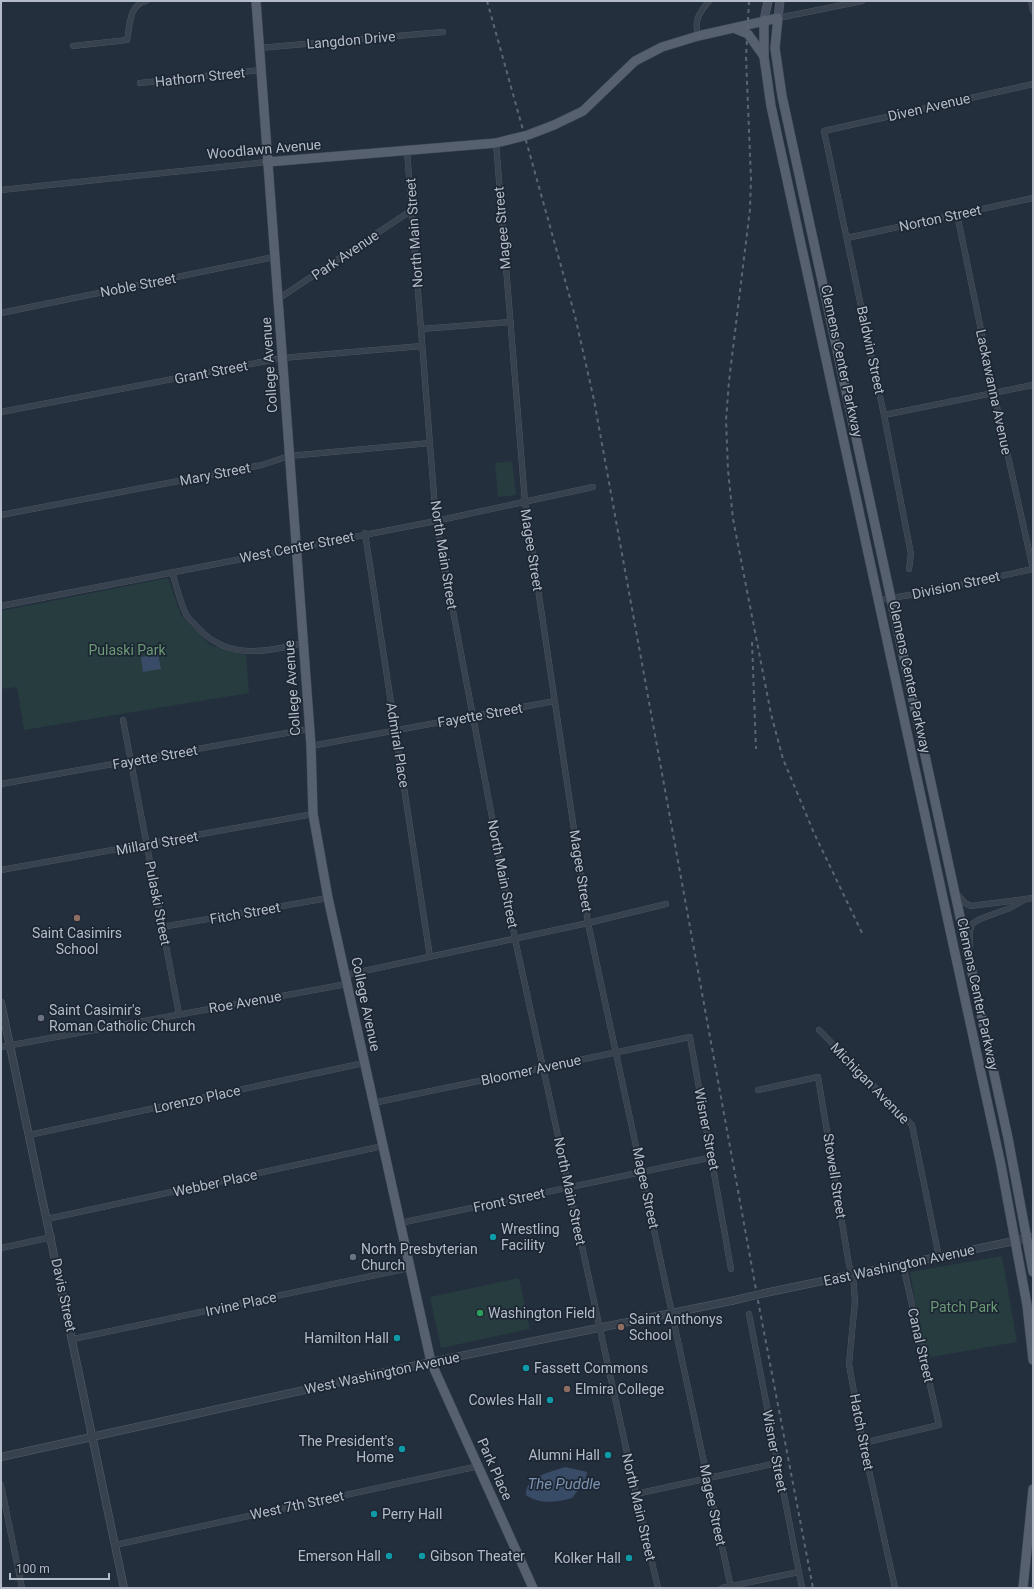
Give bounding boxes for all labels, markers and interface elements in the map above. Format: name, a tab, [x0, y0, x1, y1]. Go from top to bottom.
street label: Langdon Drive	[306, 28, 396, 52]
street label: Hathorn Street	[154, 64, 246, 90]
street label: Diven Avenue	[886, 90, 972, 124]
street label: Woodlawn Avenue	[206, 136, 322, 162]
street label: North Main Street	[402, 177, 426, 289]
street label: Magee Street	[490, 186, 514, 270]
street label: Norton Street	[897, 201, 983, 235]
street label: Park Avenue	[308, 227, 382, 283]
street label: Noble Street	[99, 270, 178, 300]
street label: Clemens Center Parkway	[818, 283, 866, 439]
street label: Baldwin Street	[854, 304, 888, 396]
street label: College Avenue	[258, 317, 280, 413]
street label: Lackawanna Avenue	[973, 328, 1015, 456]
street label: Grant Street	[173, 357, 249, 387]
street label: Mary Street	[178, 459, 252, 489]
street label: North Main Street	[427, 499, 461, 611]
street label: Magee Street	[518, 508, 546, 593]
street label: West Center Street	[238, 528, 356, 566]
street label: Division Street	[911, 568, 1002, 602]
street label: Clemens Center Parkway	[886, 599, 934, 755]
street label: College Avenue	[281, 640, 303, 736]
park label: Pulaski Park	[89, 642, 166, 658]
street label: Fayette Street	[436, 700, 524, 730]
street label: Admiral Place	[383, 701, 413, 789]
street label: Fayette Street	[111, 742, 199, 772]
street label: North Main Street	[485, 818, 521, 930]
street label: Millard Street	[115, 828, 200, 858]
street label: Magee Street	[567, 829, 595, 914]
street label: Pulaski Street	[142, 859, 174, 947]
street label: Fitch Street	[209, 899, 282, 927]
marker: Saint Casimirs School	[72, 913, 82, 923]
street label: Clemens Center Parkway	[954, 916, 1002, 1072]
place label: Saint Casimirs School	[32, 925, 122, 957]
street label: College Avenue	[348, 955, 384, 1053]
street label: Roe Avenue	[208, 988, 282, 1016]
place label: Saint Casimir's Roman Catholic Church	[49, 1002, 196, 1034]
marker: Saint Casimir's Roman Catholic Church	[36, 1013, 46, 1023]
street label: Michigan Avenue	[827, 1039, 913, 1127]
street label: Bloomer Avenue	[480, 1052, 582, 1088]
street label: Lorenzo Place	[152, 1082, 242, 1116]
street label: Wisner Street	[691, 1087, 723, 1172]
street label: Stowell Street	[820, 1132, 850, 1220]
street label: North Main Street	[551, 1135, 589, 1247]
street label: Magee Street	[630, 1146, 663, 1231]
street label: Webber Place	[171, 1166, 259, 1200]
street label: Front Street	[472, 1185, 547, 1215]
place label: Wrestling Facility	[501, 1221, 560, 1253]
marker: Wrestling Facility	[488, 1232, 498, 1242]
place label: North Presbyterian Church	[361, 1241, 478, 1273]
street label: East Washington Avenue	[822, 1241, 976, 1289]
marker: North Presbyterian Church	[348, 1252, 358, 1262]
street label: Davis Street	[48, 1257, 80, 1334]
street label: Irvine Place	[204, 1289, 278, 1319]
park label: Patch Park	[930, 1299, 999, 1315]
place label: Washington Field	[488, 1305, 595, 1321]
street label: Canal Street	[905, 1306, 937, 1384]
marker: Washington Field	[475, 1308, 485, 1318]
place label: Saint Anthonys School	[629, 1311, 723, 1343]
marker: Saint Anthonys School	[616, 1322, 626, 1332]
place label: Hamilton Hall	[304, 1330, 389, 1346]
marker: Hamilton Hall	[392, 1333, 402, 1343]
street label: West Washington Avenue	[303, 1349, 461, 1397]
place label: Fassett Commons	[534, 1360, 648, 1376]
marker: Fassett Commons	[521, 1363, 531, 1373]
place label: Elmira College	[575, 1381, 664, 1397]
marker: Elmira College	[562, 1384, 572, 1394]
place label: Cowles Hall	[468, 1392, 542, 1408]
street label: Hatch Street	[847, 1392, 877, 1472]
marker: Cowles Hall	[545, 1395, 555, 1405]
street label: Wisner Street	[759, 1409, 791, 1494]
place label: The President's Home	[299, 1433, 394, 1465]
street label: Park Place	[474, 1435, 516, 1503]
marker: The President's Home	[397, 1444, 407, 1454]
place label: Alumni Hall	[528, 1447, 600, 1463]
marker: Alumni Hall	[603, 1450, 613, 1460]
street label: North Main Street	[619, 1452, 659, 1563]
street label: Magee Street	[697, 1463, 730, 1548]
water label: The Puddle	[528, 1475, 601, 1493]
street label: West 7th Street	[249, 1487, 346, 1523]
place label: Perry Hall	[382, 1506, 442, 1522]
marker: Perry Hall	[369, 1509, 379, 1519]
place label: Emerson Hall	[298, 1548, 381, 1564]
place label: Gibson Theater	[430, 1548, 525, 1564]
place label: Kolker Hall	[554, 1550, 621, 1566]
marker: Emerson Hall	[384, 1551, 394, 1561]
marker: Gibson Theater	[417, 1551, 427, 1561]
marker: Kolker Hall	[624, 1553, 634, 1563]
scale bar	[10, 1555, 109, 1581]
text: 100 m	[16, 1562, 50, 1576]

